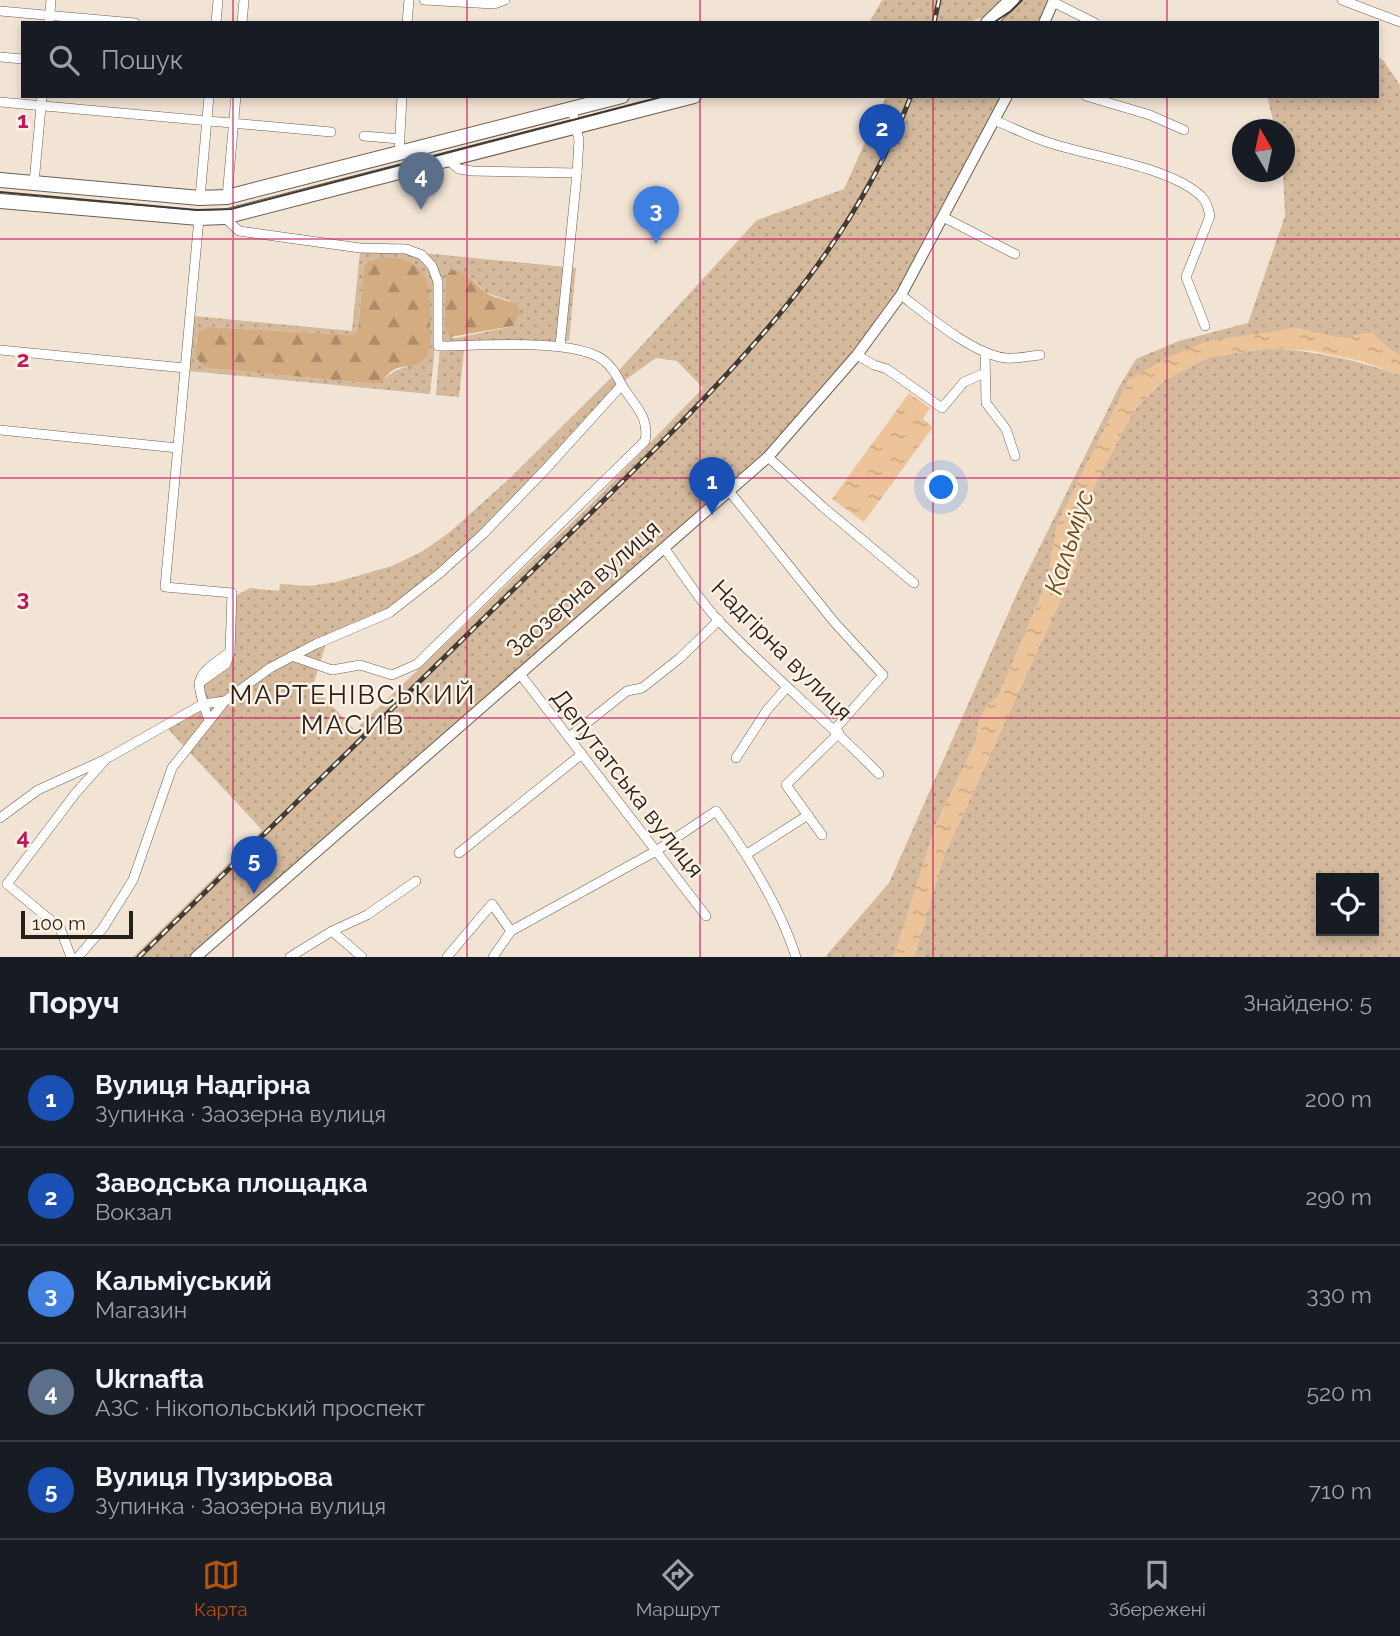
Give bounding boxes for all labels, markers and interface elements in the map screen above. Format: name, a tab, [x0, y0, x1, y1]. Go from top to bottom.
search box	[21, 21, 1379, 98]
icon: search	[45, 41, 83, 79]
text: Пошук	[101, 45, 183, 75]
pin: 2	[859, 104, 905, 162]
text: 1	[17, 106, 29, 133]
north arrow	[1232, 119, 1295, 182]
pin: 4	[398, 152, 444, 210]
pin: 3	[633, 186, 679, 244]
text: 2	[17, 345, 29, 372]
pin: 1	[689, 457, 735, 515]
your location	[924, 470, 958, 504]
water label: Кальміус	[1038, 486, 1100, 598]
street label: Заозерна вулиця	[500, 514, 666, 662]
street label: Надгірна вулиця	[705, 573, 859, 727]
text: 3	[17, 584, 29, 611]
district label: МАРТЕНІВСЬКИЙ МАСИВ	[230, 680, 476, 740]
street label: Депутатська вулиця	[545, 683, 711, 883]
text: 4	[16, 823, 30, 850]
pin: 5	[231, 836, 277, 894]
map controls	[1316, 873, 1379, 936]
button: locate	[1316, 873, 1379, 936]
scale bar	[21, 908, 133, 940]
text: 100 m	[32, 912, 86, 934]
text: Поруч	[28, 985, 119, 1020]
text: Знайдено: 5	[1243, 989, 1372, 1016]
text: Вулиця Надгірна	[95, 1070, 310, 1100]
text: 1	[45, 1085, 57, 1112]
text: 200 m	[1305, 1085, 1372, 1112]
text: Зупинка · Заозерна вулиця	[95, 1100, 386, 1127]
text: Заводська площадка	[95, 1168, 368, 1198]
text: 2	[45, 1183, 57, 1210]
text: 290 m	[1305, 1183, 1372, 1210]
text: Вокзал	[95, 1198, 172, 1225]
text: Кальміуський	[95, 1266, 272, 1296]
text: 3	[45, 1281, 57, 1308]
text: 330 m	[1306, 1281, 1372, 1308]
text: Магазин	[95, 1296, 187, 1323]
text: Ukrnafta	[95, 1364, 204, 1394]
text: 4	[44, 1379, 58, 1406]
text: 520 m	[1306, 1379, 1372, 1406]
text: АЗС · Нікопольський проспект	[95, 1394, 425, 1421]
text: Вулиця Пузирьова	[95, 1462, 333, 1492]
text: 5	[45, 1477, 57, 1504]
text: 710 m	[1309, 1477, 1372, 1504]
text: Зупинка · Заозерна вулиця	[95, 1492, 386, 1519]
tab: Карта	[194, 1556, 248, 1620]
tab: Маршрут	[636, 1556, 720, 1620]
tab: Збережені	[1109, 1556, 1206, 1620]

